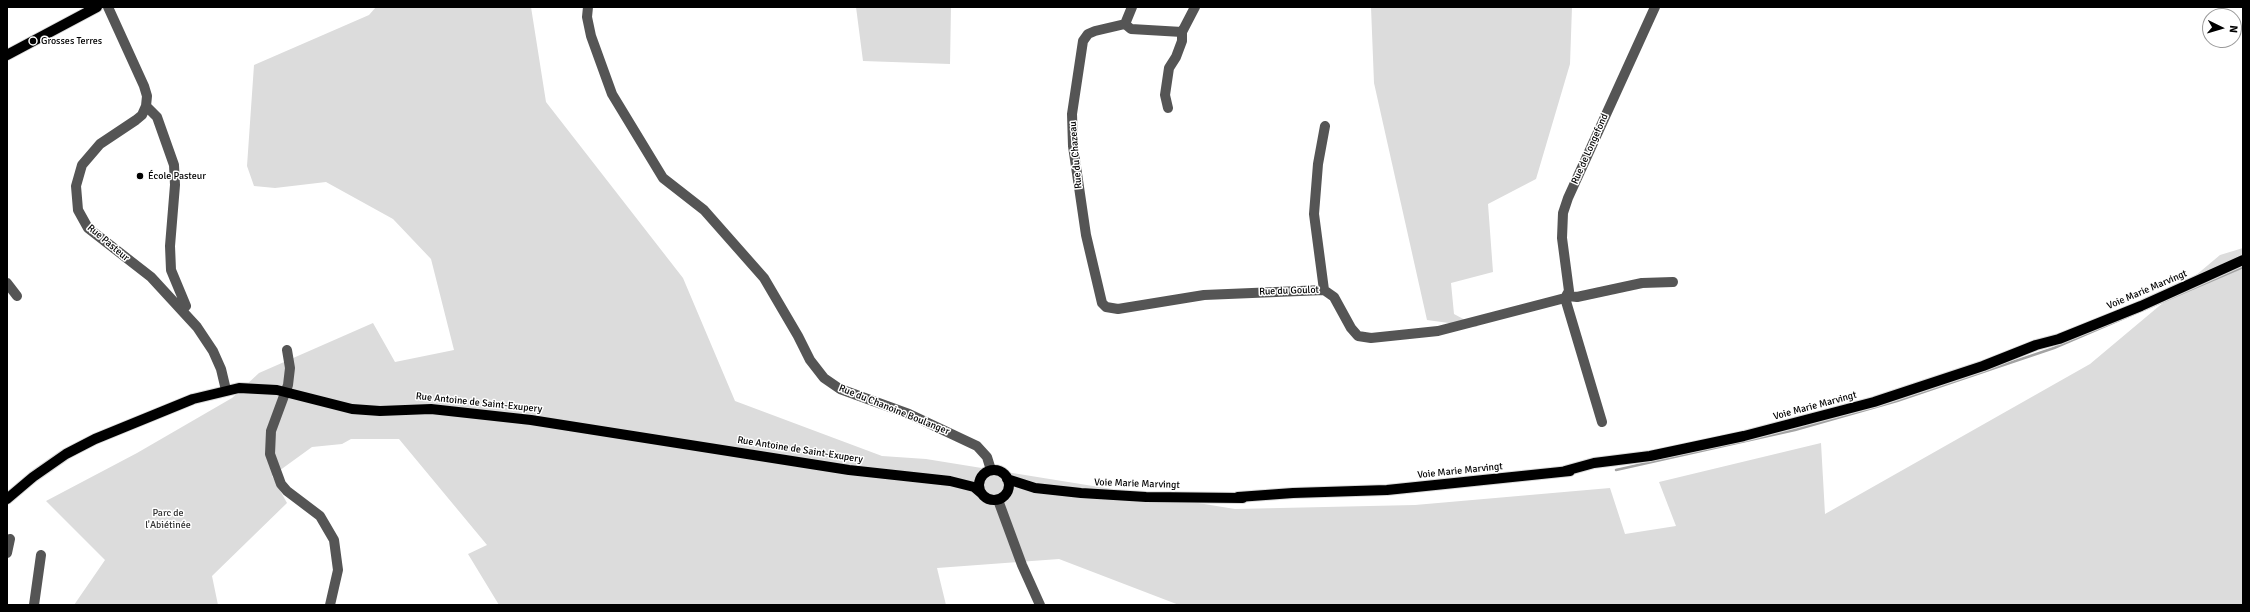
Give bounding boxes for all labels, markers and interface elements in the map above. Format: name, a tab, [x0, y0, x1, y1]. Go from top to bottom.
north arrow	[2202, 8, 2242, 48]
text: N	[2227, 25, 2240, 33]
place label: Grosses Terres	[41, 35, 102, 47]
marker: Grosses Terres	[28, 36, 38, 46]
street label: Rue de Longefond	[1569, 112, 1611, 186]
street label: Rue du Chazeau	[1067, 121, 1085, 189]
place label: École Pasteur	[148, 170, 206, 182]
marker: École Pasteur	[135, 171, 145, 181]
street label: Rue Pasteur	[85, 222, 131, 264]
street label: Voie Marie Marvingt	[2105, 268, 2189, 312]
street label: Rue du Goulot	[1259, 284, 1319, 298]
street label: Rue du Chanoine Boulanger	[837, 382, 951, 438]
street label: Voie Marie Marvingt	[1772, 389, 1858, 423]
street label: Rue Antoine de Saint-Exupery	[415, 390, 543, 416]
street label: Rue Antoine de Saint-Exupery	[736, 434, 864, 466]
street label: Voie Marie Marvingt	[1417, 461, 1503, 481]
street label: Voie Marie Marvingt	[1094, 477, 1180, 491]
park label: Parc de l'Abiétinée	[145, 507, 191, 530]

